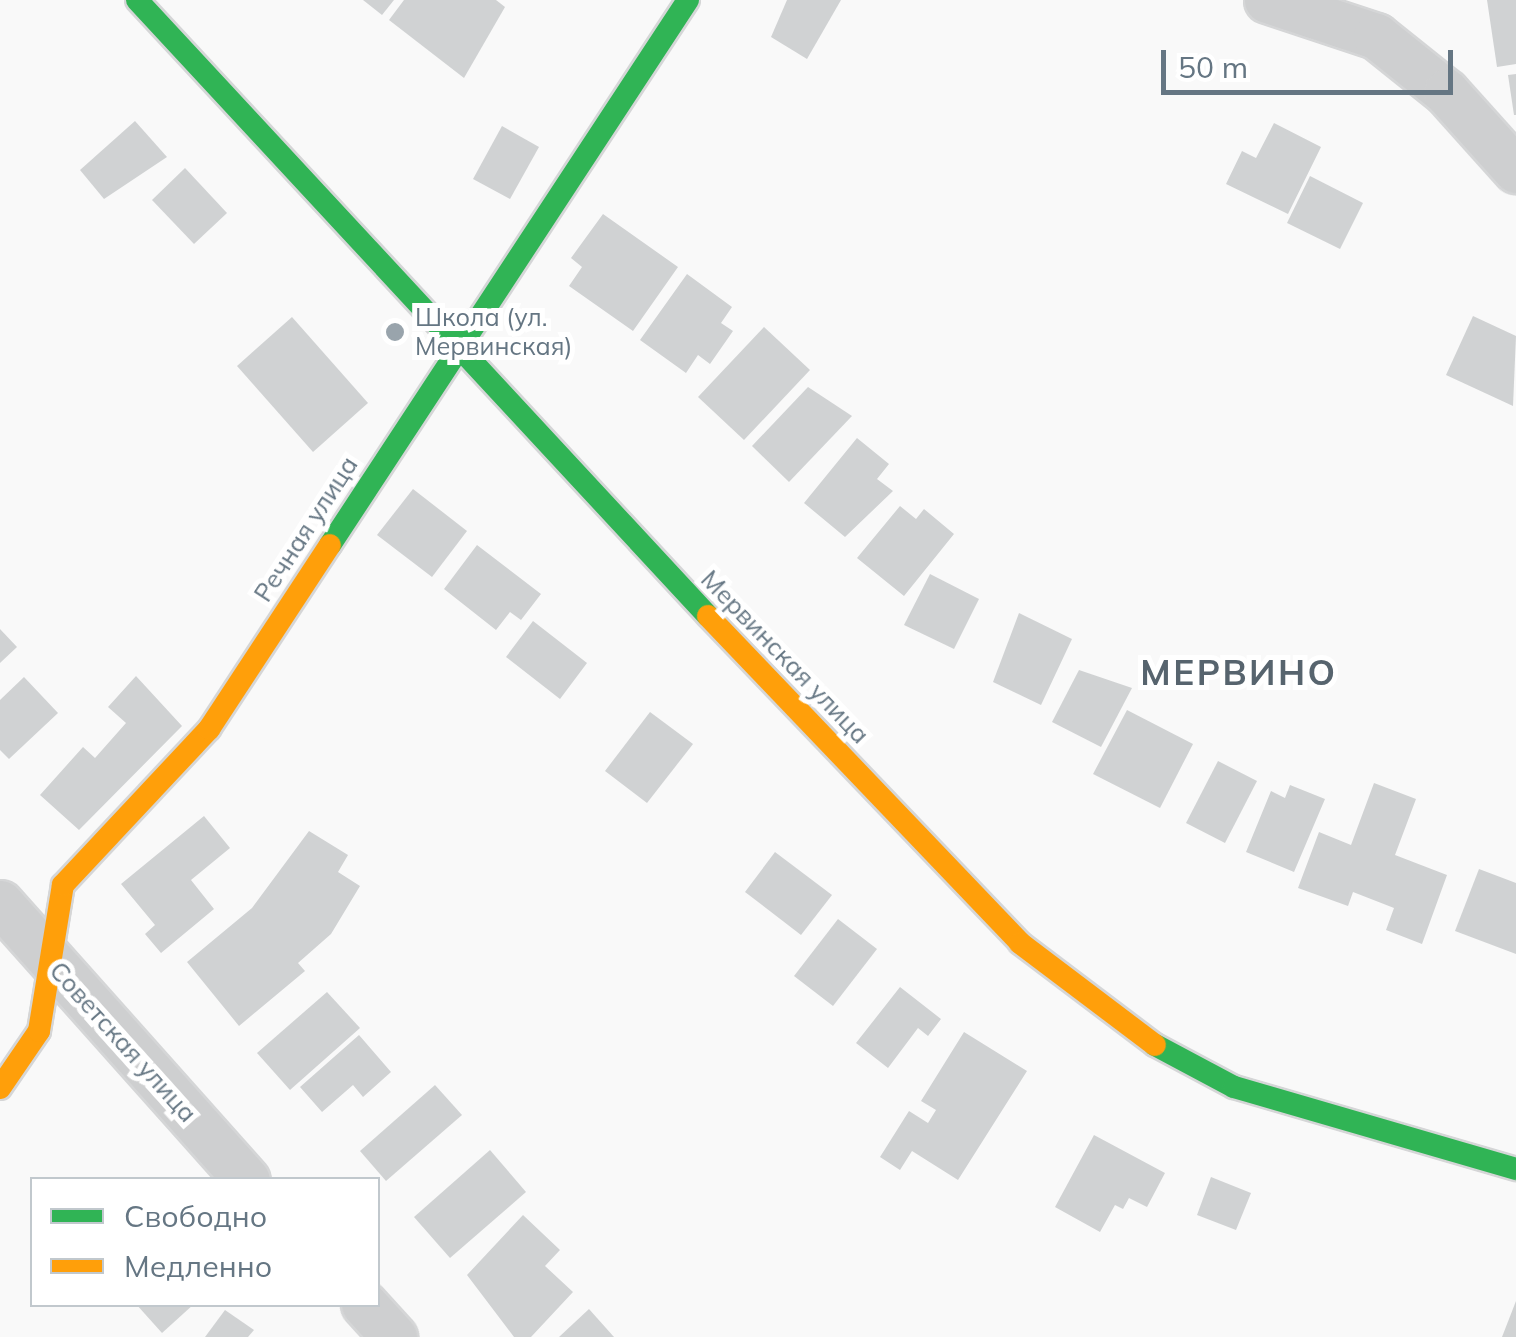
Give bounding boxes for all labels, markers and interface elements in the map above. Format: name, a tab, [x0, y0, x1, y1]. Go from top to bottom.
scale bar	[1166, 30, 1458, 92]
text: 50 m	[1178, 48, 1248, 86]
place label: Школа (ул. Мервинская)	[415, 303, 572, 362]
marker: Школа (ул. Мервинская)	[384, 321, 406, 343]
street label: Речная улица	[248, 451, 364, 607]
street label: Мервинская улица	[695, 564, 875, 750]
district label: МЕРВИНО	[1140, 651, 1338, 693]
street label: Советская улица	[43, 956, 203, 1128]
legend	[30, 1177, 380, 1307]
text: Свободно	[124, 1197, 267, 1235]
text: Медленно	[124, 1247, 272, 1285]

